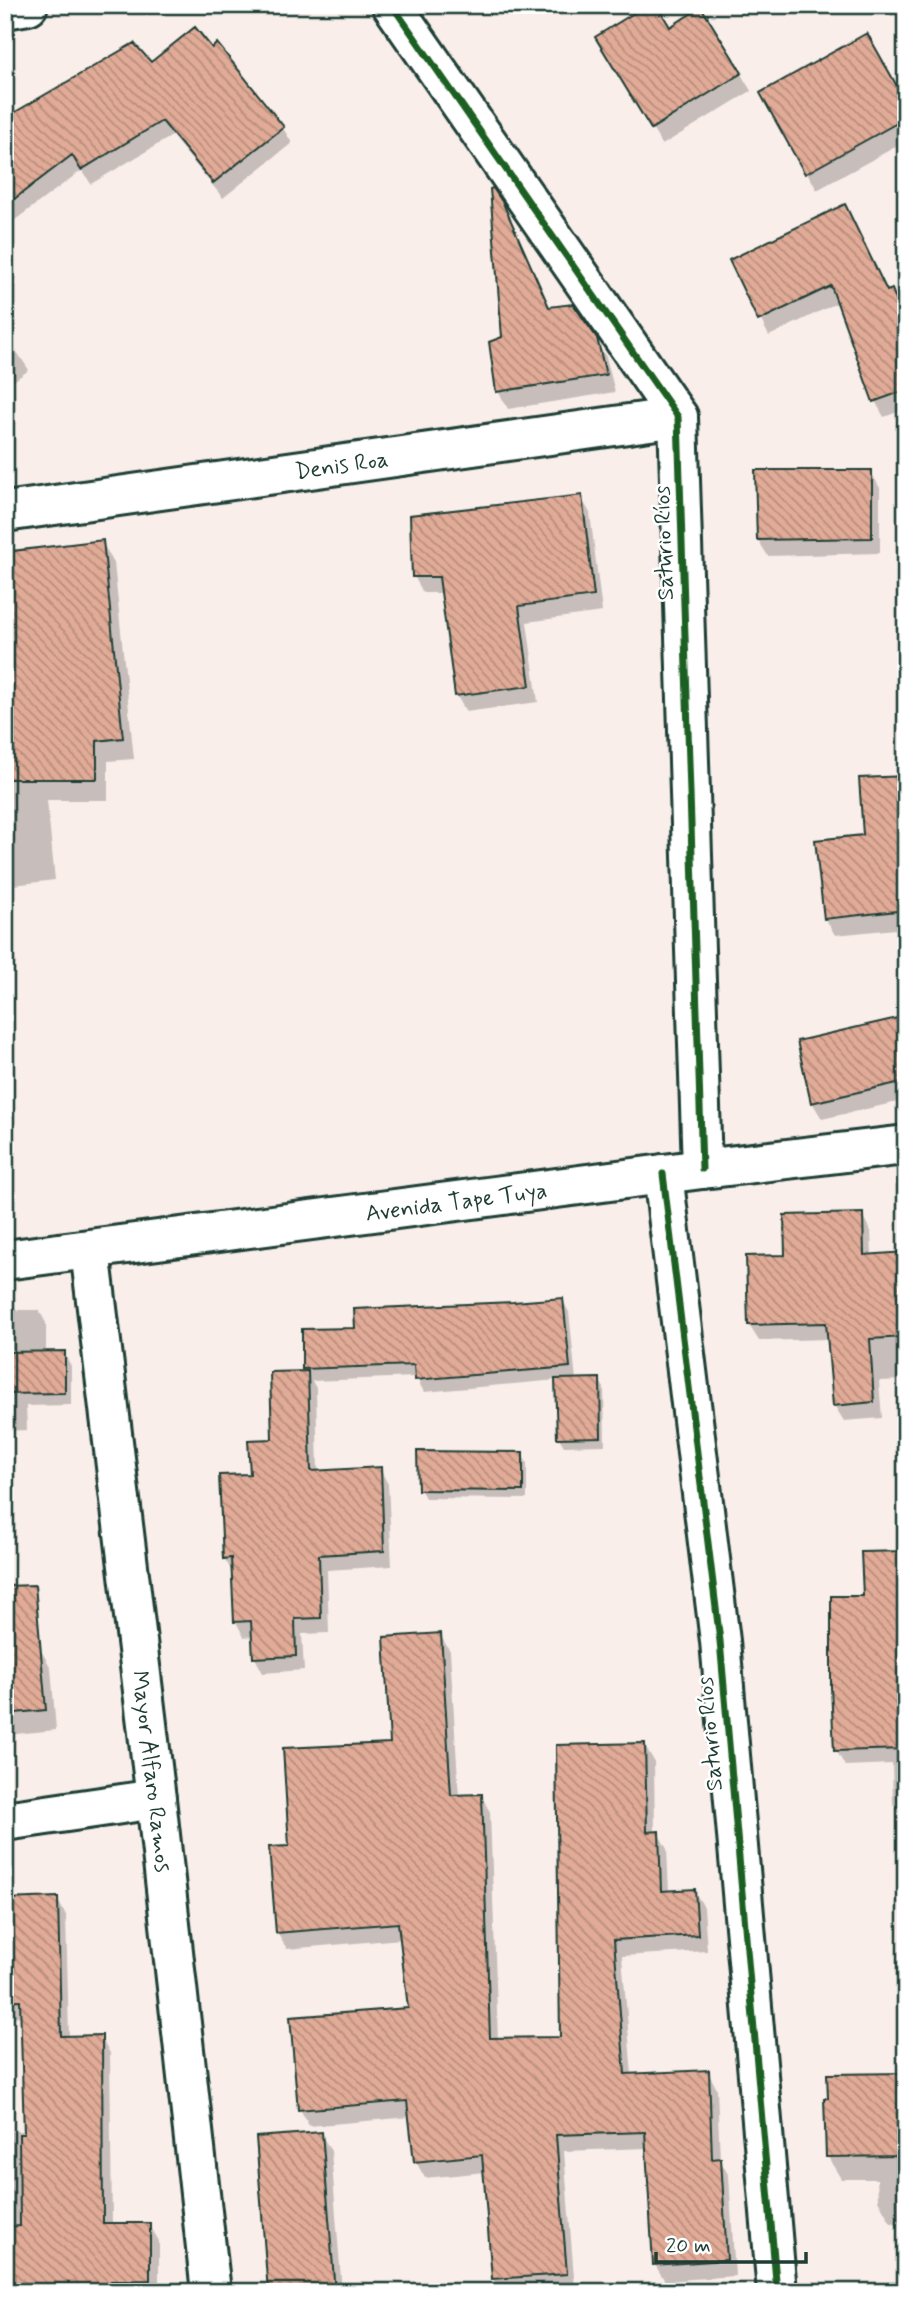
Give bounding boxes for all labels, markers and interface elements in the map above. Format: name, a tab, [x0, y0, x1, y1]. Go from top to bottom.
street label: Denis Roa	[293, 445, 390, 488]
street label: Saturio Ríos	[648, 485, 682, 601]
street label: Avenida Tape Tuya	[364, 1176, 549, 1230]
street label: Mayor Alfaro Ramos	[124, 1669, 177, 1874]
street label: Saturio Ríos	[691, 1675, 731, 1792]
scale bar	[656, 2220, 806, 2264]
text: 20 m	[666, 2232, 711, 2260]

